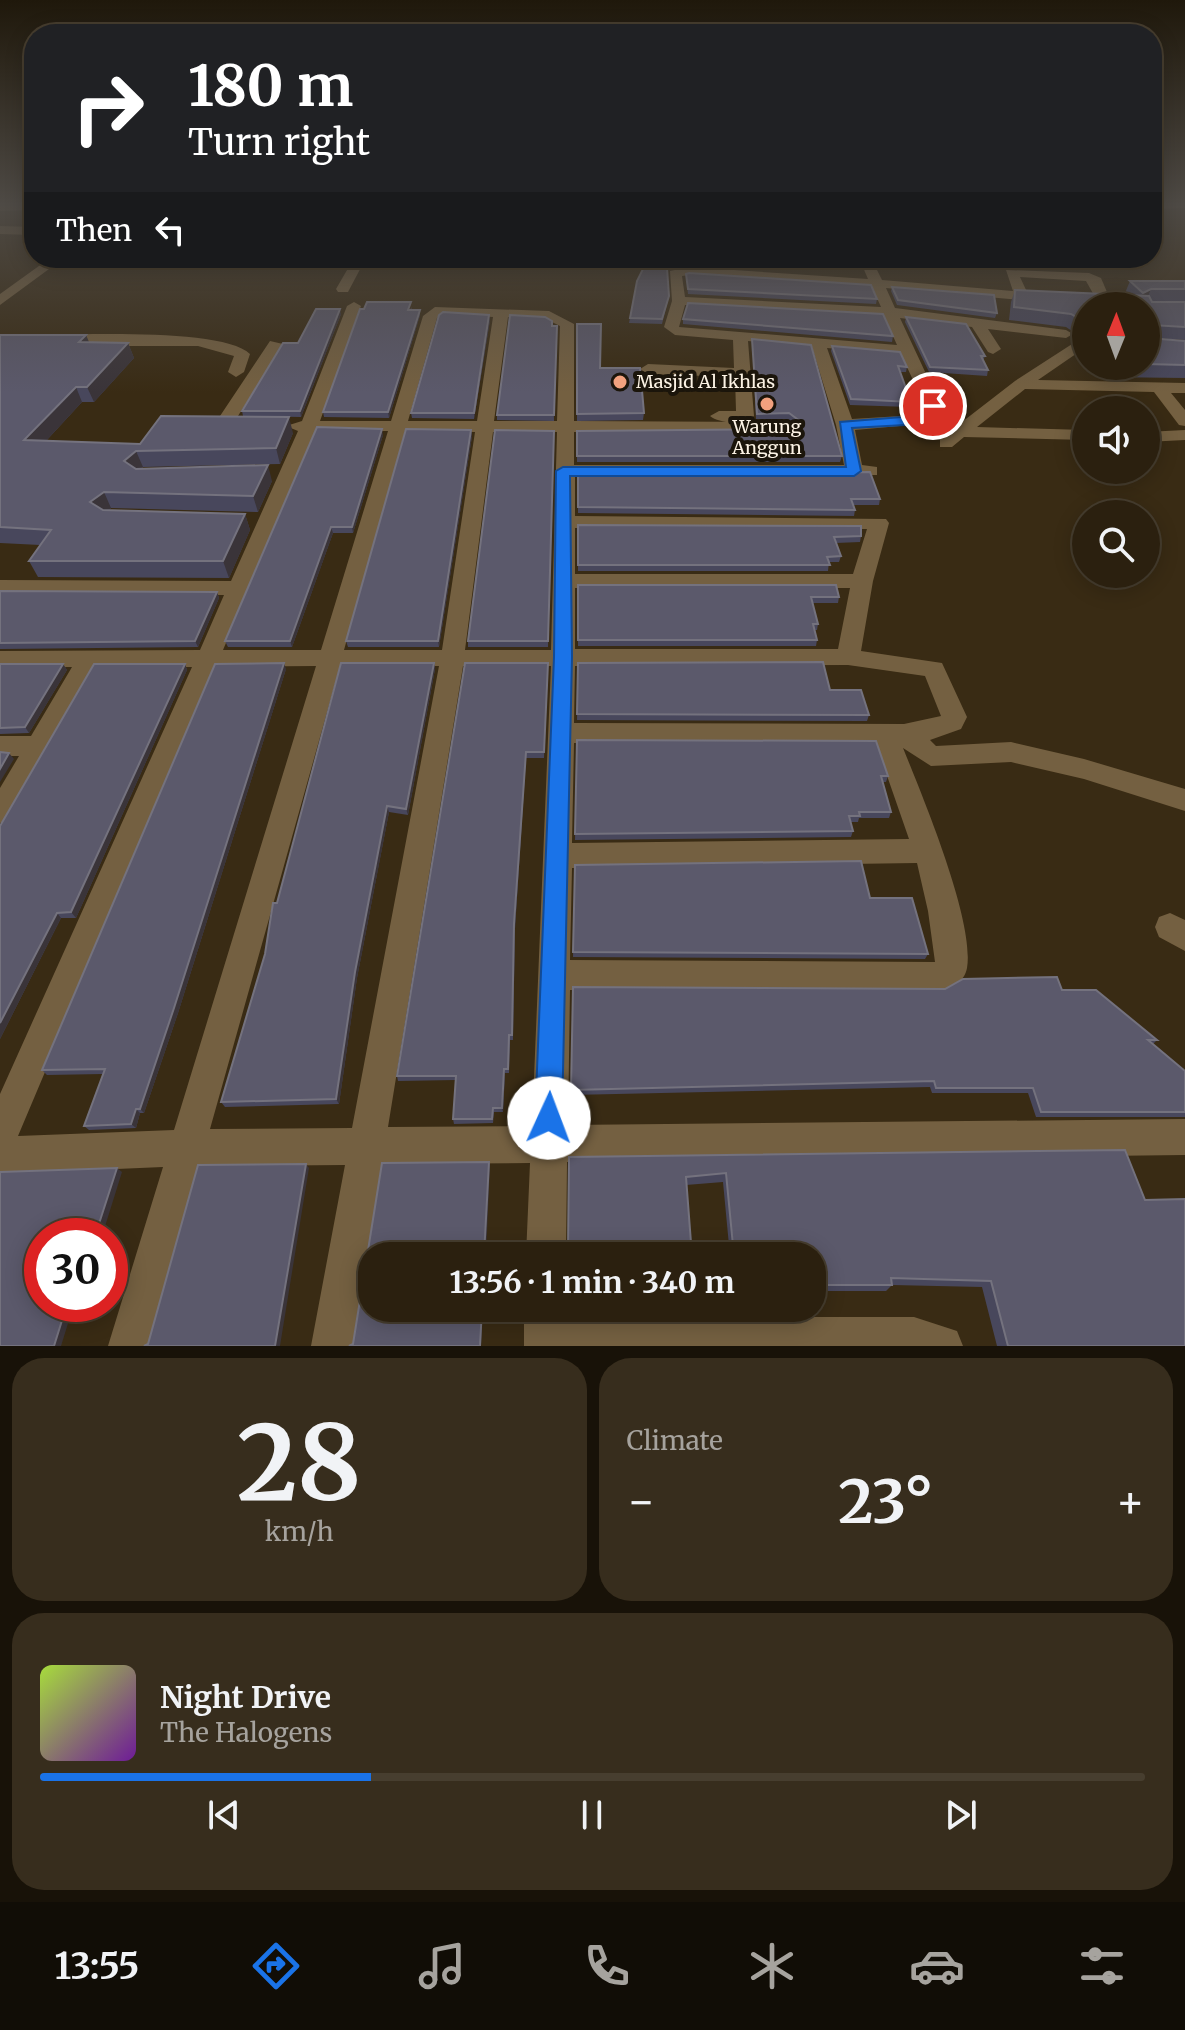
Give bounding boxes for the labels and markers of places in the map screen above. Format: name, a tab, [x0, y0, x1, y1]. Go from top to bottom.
place label: Masjid Al Ikhlas	[636, 370, 775, 393]
pin	[899, 372, 967, 440]
marker: Masjid Al Ikhlas	[611, 373, 629, 391]
marker: Warung Anggun	[758, 395, 776, 413]
place label: Warung Anggun	[731, 415, 802, 459]

